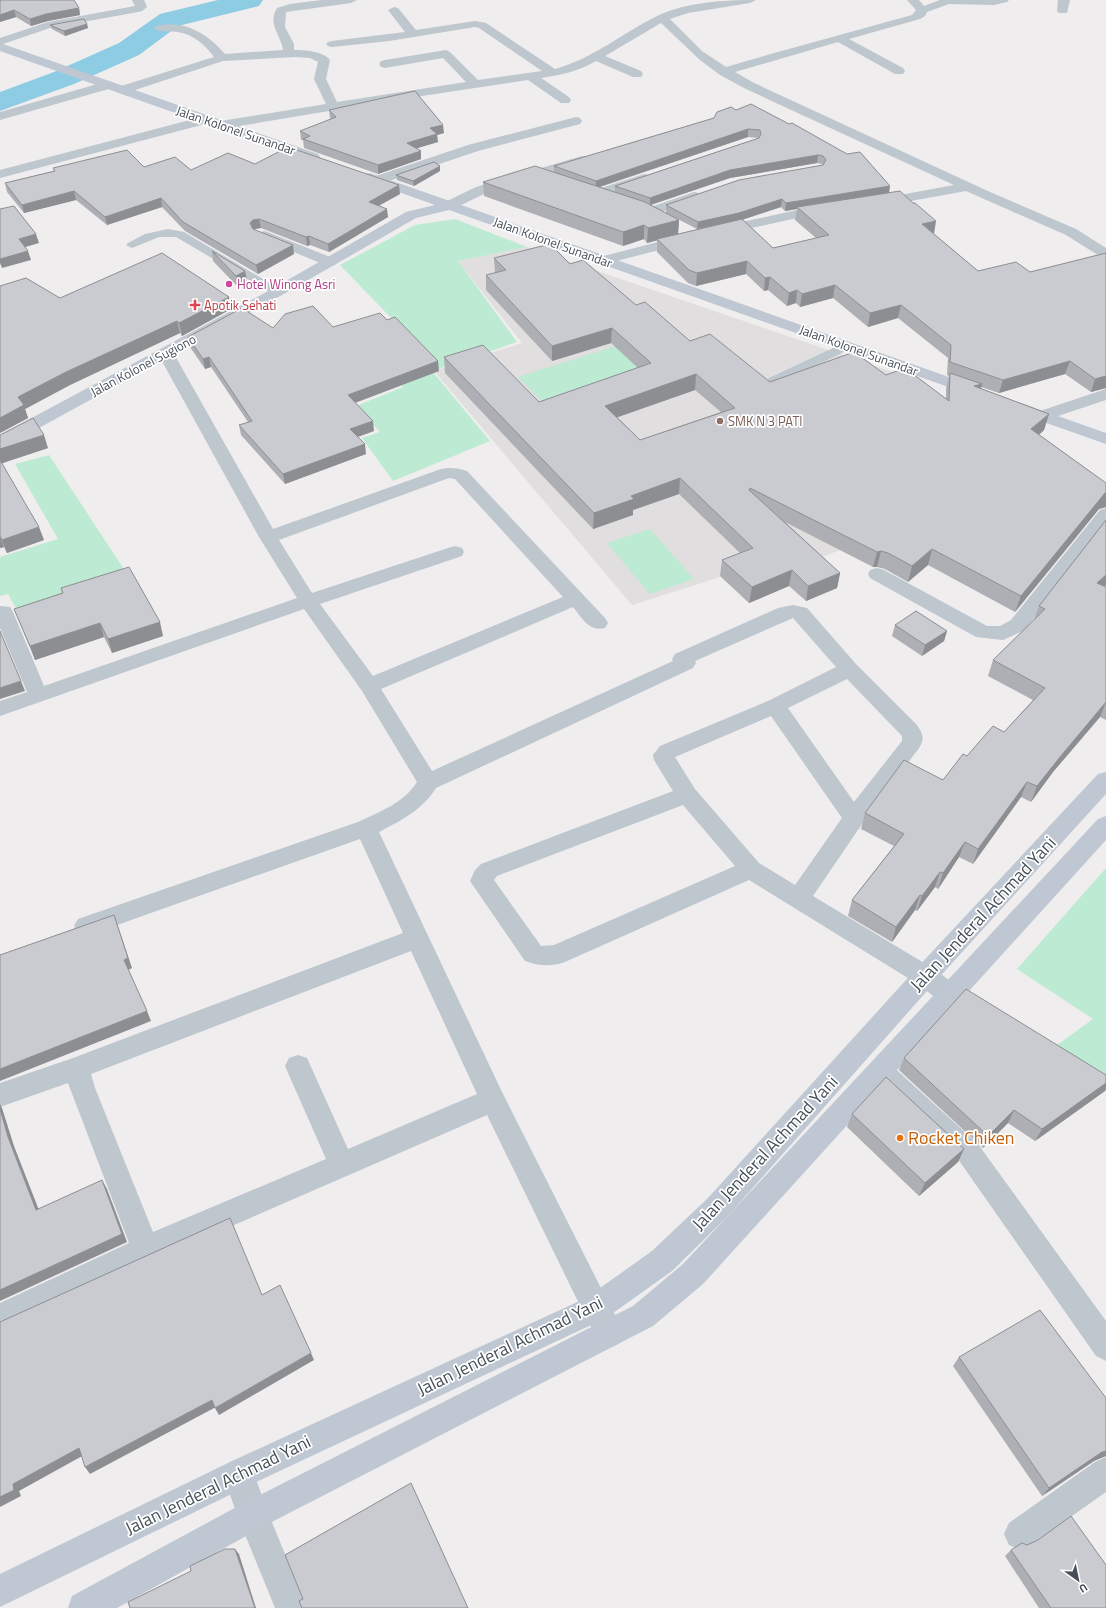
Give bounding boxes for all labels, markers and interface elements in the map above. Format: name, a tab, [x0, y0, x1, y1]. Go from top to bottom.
street label: Jalan Kolonel Sunandar	[174, 100, 299, 160]
street label: Jalan Kolonel Sunandar	[491, 211, 616, 273]
place label: Hotel Winong Asri	[237, 274, 335, 294]
marker: Hotel Winong Asri	[224, 279, 234, 289]
place label: Apotik Sehati	[204, 295, 276, 315]
marker: Apotik Sehati	[189, 299, 201, 311]
street label: Jalan Kolonel Sunandar	[797, 319, 922, 381]
street label: Jalan Kolonel Sugiono	[87, 329, 200, 401]
place label: SMK N 3 PATI	[728, 411, 803, 431]
marker: SMK N 3 PATI	[715, 416, 725, 426]
street label: Jalan Jenderal Achmad Yani	[903, 830, 1062, 997]
street label: Jalan Jenderal Achmad Yani	[685, 1069, 844, 1236]
place label: Rocket Chiken	[908, 1124, 1015, 1151]
marker: Rocket Chiken	[895, 1133, 905, 1143]
street label: Jalan Jenderal Achmad Yani	[412, 1289, 607, 1402]
street label: Jalan Jenderal Achmad Yani	[120, 1428, 315, 1541]
north arrow	[1058, 1560, 1098, 1600]
text: U	[1076, 1580, 1091, 1597]

